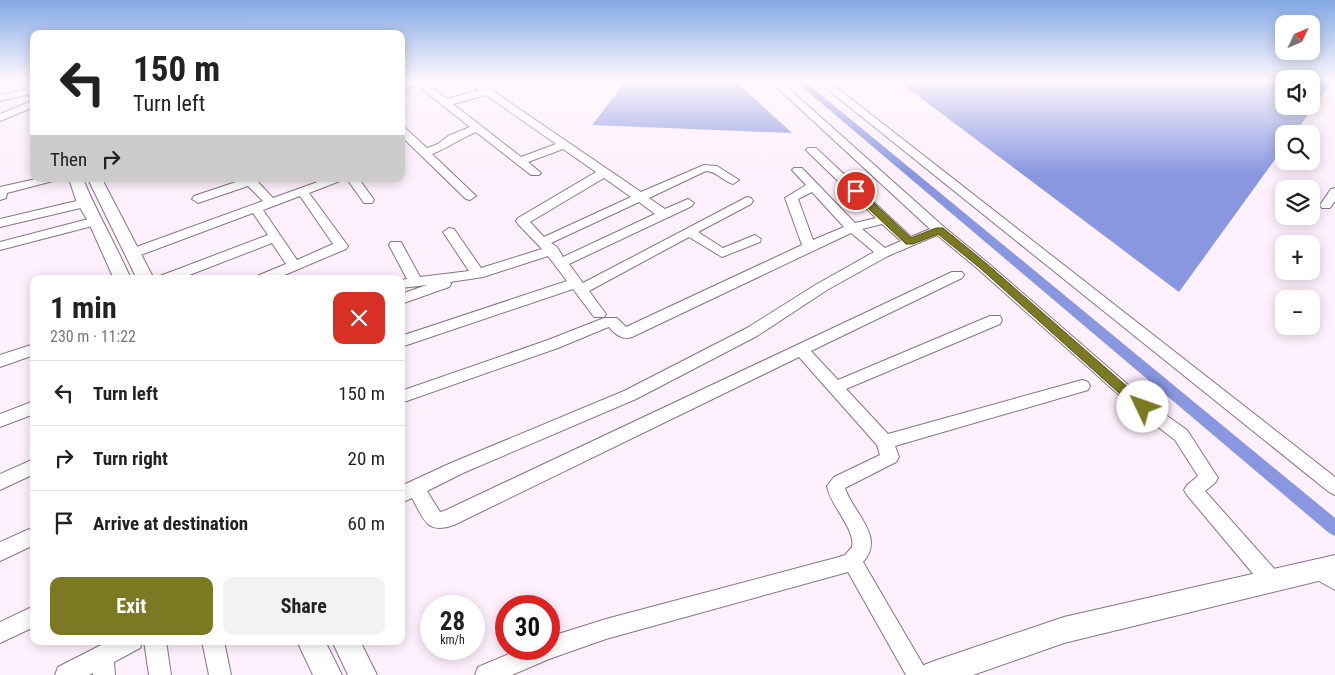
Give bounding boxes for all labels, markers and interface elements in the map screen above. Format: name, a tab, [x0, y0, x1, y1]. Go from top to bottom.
north arrow	[1275, 15, 1320, 60]
map controls	[1275, 15, 1320, 335]
text: 150 m	[133, 49, 220, 90]
icon: left	[50, 50, 115, 115]
button: sound	[1275, 70, 1320, 115]
text: Turn left	[133, 91, 205, 116]
button: search	[1275, 125, 1320, 170]
icon: right	[97, 145, 125, 173]
text: Then	[50, 148, 87, 171]
pin	[835, 170, 877, 212]
icon: arrive	[842, 177, 870, 205]
button: layers	[1275, 180, 1320, 225]
button: +	[1275, 235, 1320, 280]
text: 1 min	[50, 290, 117, 325]
button: −	[1275, 290, 1320, 335]
button: close	[333, 292, 385, 344]
text: 230 m · 11:22	[50, 327, 136, 346]
icon: left	[50, 379, 78, 407]
position arrow	[1116, 380, 1168, 432]
text: Turn left	[93, 382, 158, 405]
text: 150 m	[338, 382, 385, 405]
icon: right	[50, 444, 78, 472]
text: Turn right	[93, 447, 168, 470]
text: 20 m	[348, 447, 385, 470]
icon: arrive	[50, 509, 78, 537]
text: Arrive at destination	[93, 512, 248, 535]
text: 60 m	[348, 512, 385, 535]
button: Exit	[50, 577, 213, 635]
button: Share	[223, 577, 385, 635]
speed limit sign: 30	[495, 595, 560, 660]
text: 28	[440, 607, 465, 636]
text: km/h	[440, 633, 465, 647]

